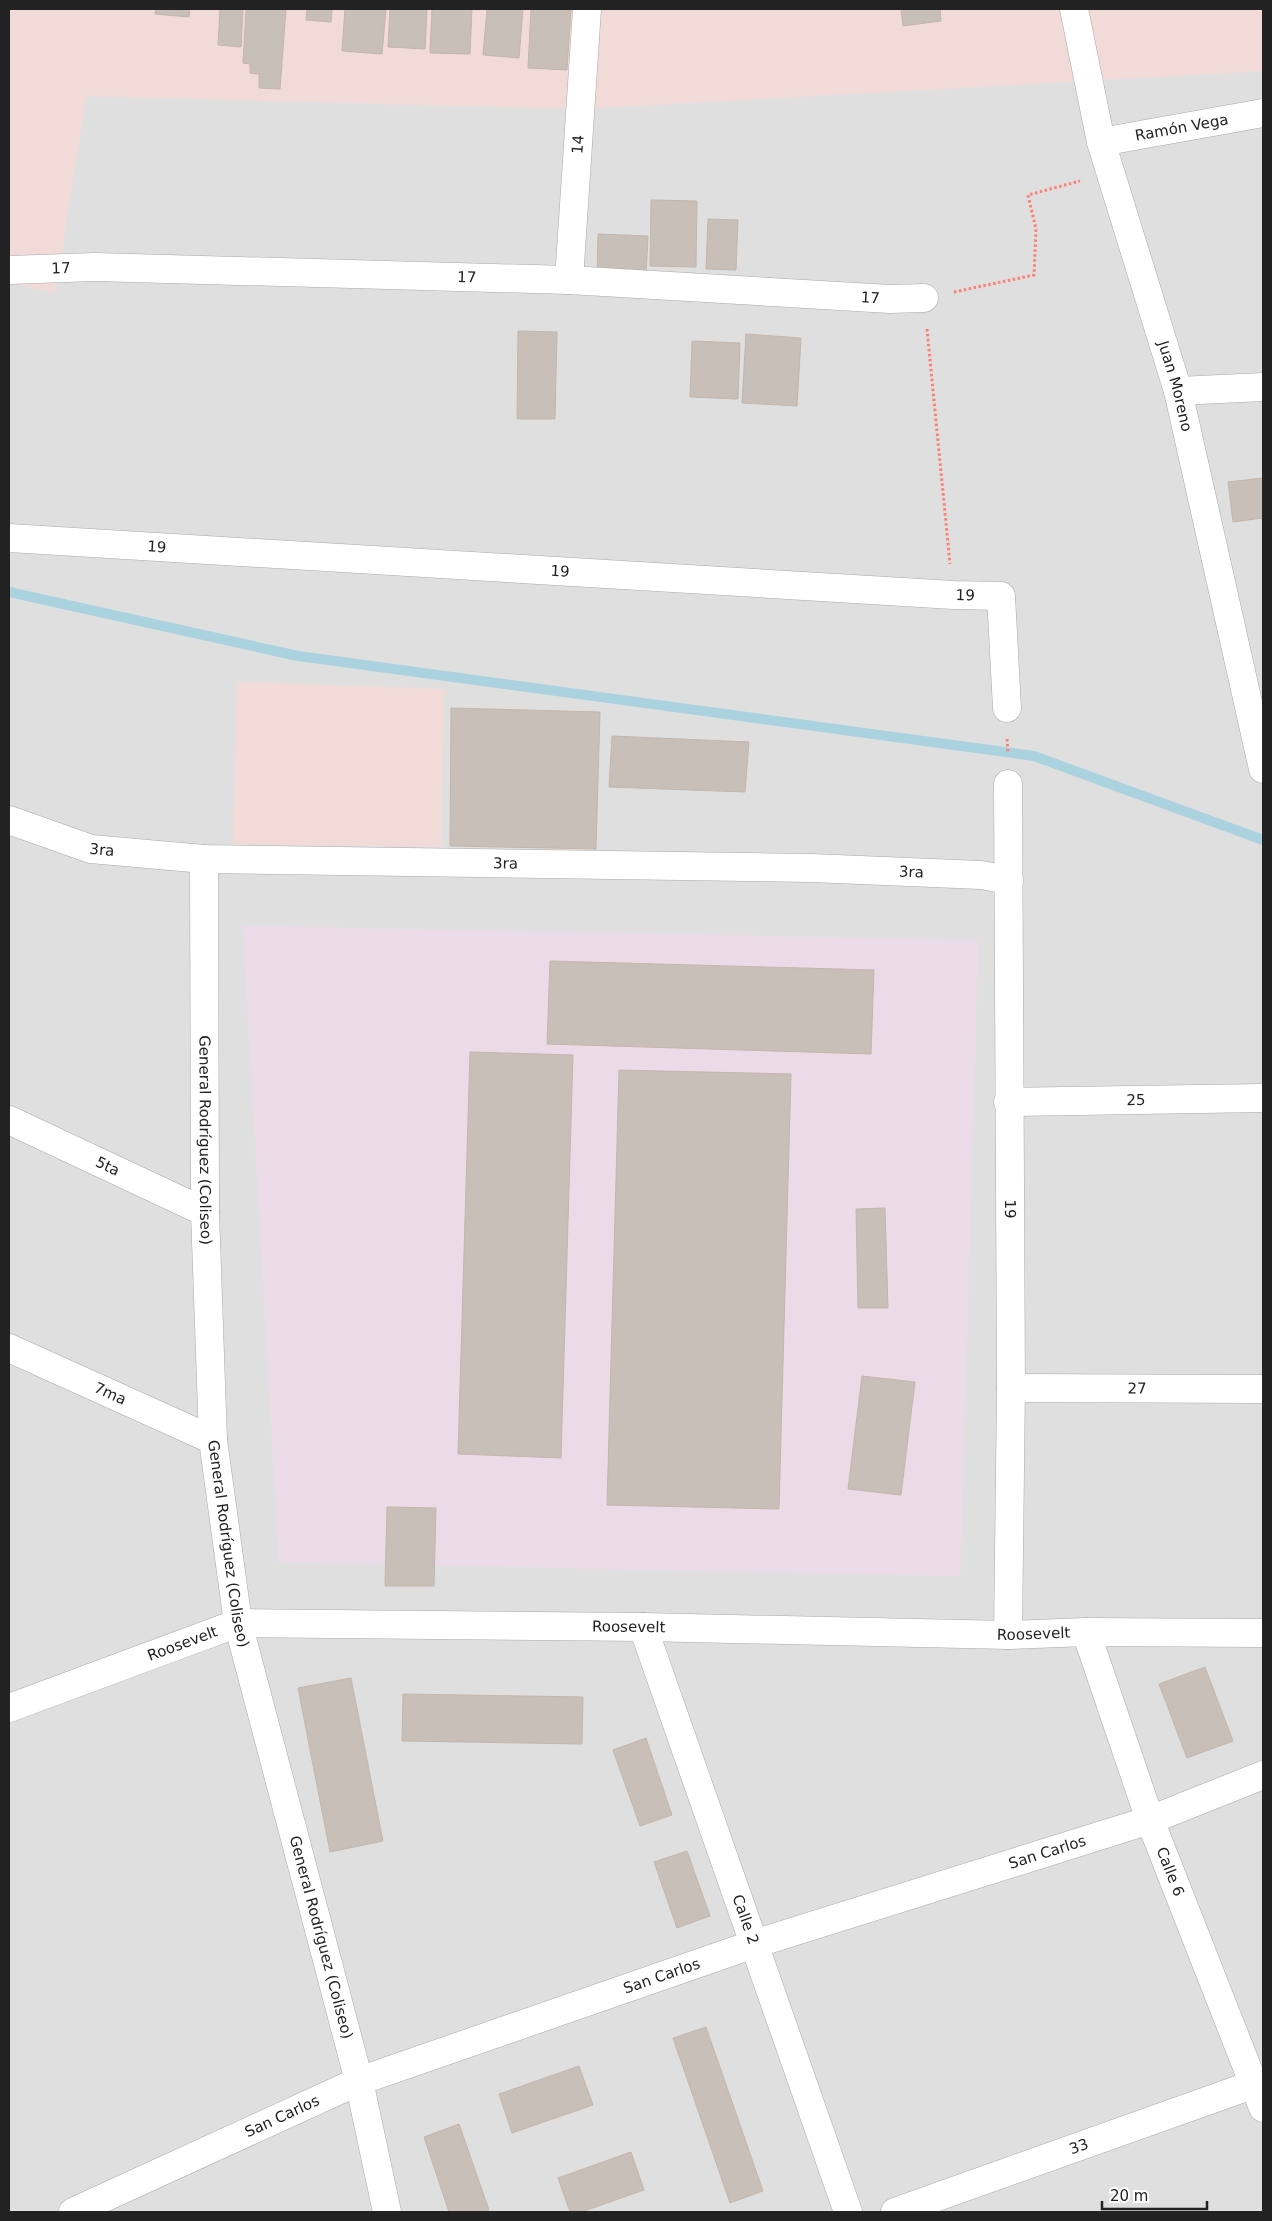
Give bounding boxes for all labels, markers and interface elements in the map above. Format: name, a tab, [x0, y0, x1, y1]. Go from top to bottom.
street label: Ramón Vega	[1134, 110, 1230, 145]
street label: 14	[568, 134, 588, 154]
street label: 17	[51, 259, 71, 278]
street label: 17	[457, 268, 477, 286]
street label: 17	[860, 288, 880, 307]
street label: Juan Moreno	[1154, 338, 1196, 433]
street label: 19	[147, 537, 167, 556]
street label: 19	[550, 562, 570, 581]
street label: 19	[956, 586, 975, 604]
street label: 3ra	[89, 840, 115, 860]
street label: 3ra	[493, 854, 518, 873]
street label: 3ra	[899, 863, 924, 882]
street label: General Rodríguez (Coliseo)	[195, 1035, 215, 1245]
street label: 25	[1126, 1091, 1146, 1109]
street label: 5ta	[93, 1153, 123, 1180]
street label: 19	[1001, 1199, 1019, 1219]
street label: 7ma	[91, 1379, 129, 1409]
street label: 27	[1127, 1379, 1147, 1398]
street label: General Rodríguez (Coliseo)	[204, 1439, 253, 1649]
street label: Roosevelt	[592, 1617, 666, 1636]
street label: Roosevelt	[145, 1622, 220, 1665]
street label: Roosevelt	[997, 1624, 1071, 1644]
street label: San Carlos	[1006, 1832, 1088, 1873]
street label: General Rodríguez (Coliseo)	[286, 1834, 357, 2041]
street label: Calle 6	[1152, 1844, 1188, 1899]
street label: Calle 2	[728, 1892, 763, 1947]
street label: San Carlos	[621, 1954, 703, 1998]
street label: San Carlos	[242, 2091, 322, 2141]
street label: 33	[1067, 2135, 1091, 2158]
scale bar	[1102, 2178, 1207, 2210]
text: 20 m	[1110, 2187, 1148, 2205]

